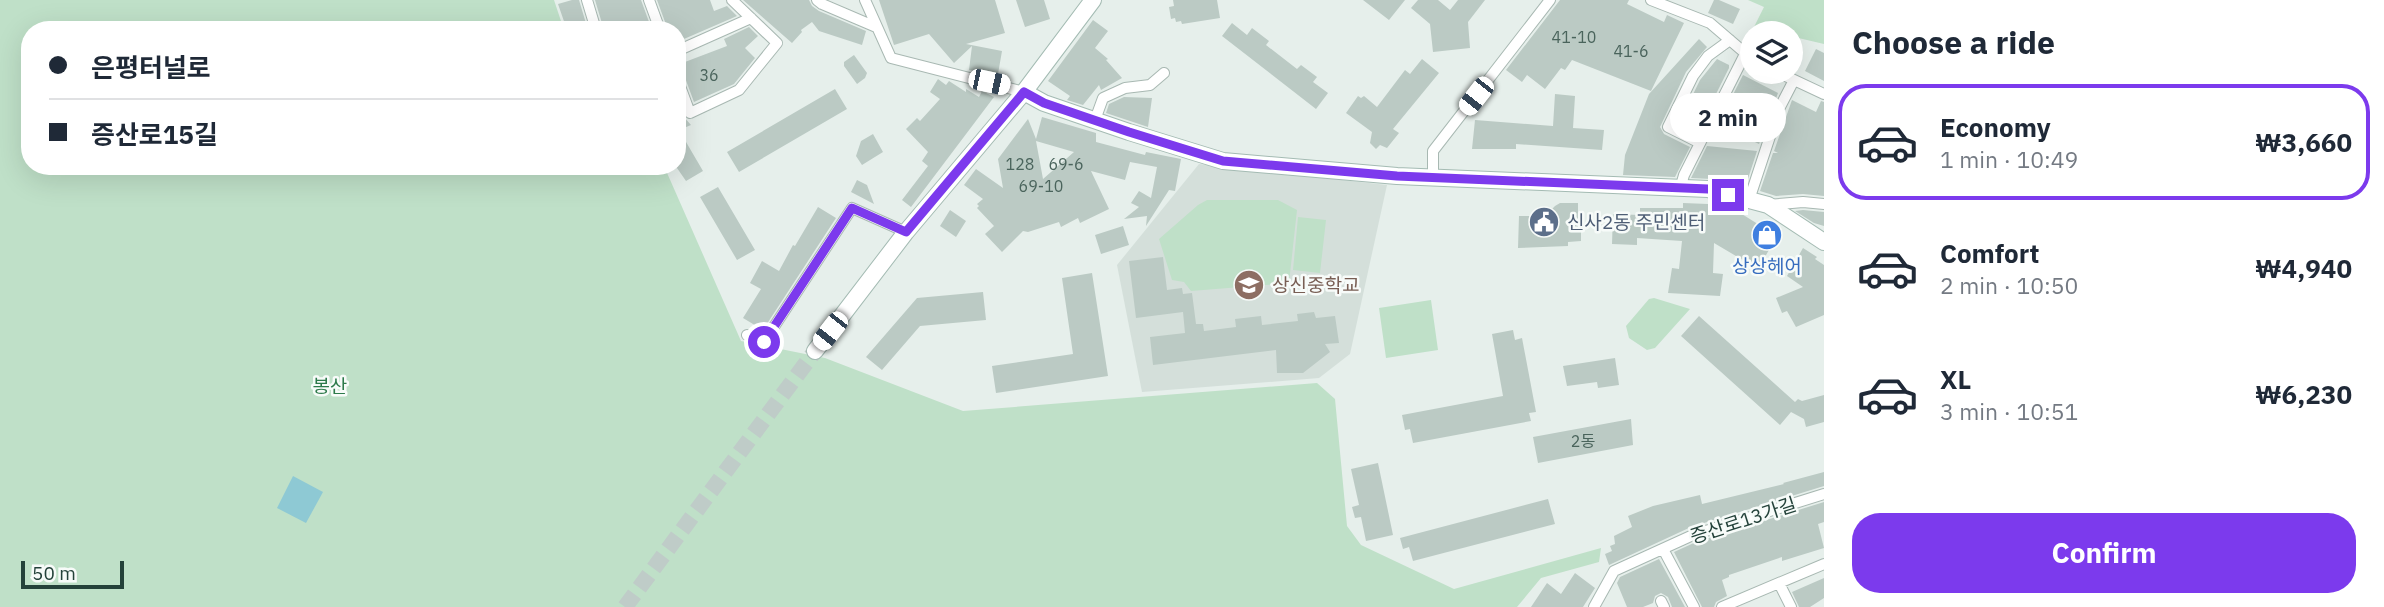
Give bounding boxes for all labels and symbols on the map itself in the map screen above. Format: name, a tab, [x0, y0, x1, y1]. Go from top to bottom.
house number: 41-10	[1552, 27, 1596, 47]
house number: 41-6	[1613, 41, 1649, 61]
house number: 36	[699, 65, 719, 85]
car	[967, 67, 1012, 97]
car	[1455, 73, 1498, 119]
callout: 2 min	[1670, 94, 1786, 142]
house number: 128	[1006, 154, 1034, 174]
house number: 69-6	[1048, 154, 1084, 174]
house number: 69-10	[1019, 176, 1063, 196]
route end	[1712, 179, 1744, 211]
public building icon: 신사2동 주민센터	[1527, 205, 1561, 239]
place label: 신사2동 주민센터	[1567, 210, 1705, 234]
shop icon: 상상헤어	[1750, 218, 1784, 252]
place label: 상상헤어	[1732, 254, 1802, 278]
school or university icon: 상신중학교	[1232, 268, 1266, 302]
place label: 상신중학교	[1272, 273, 1359, 297]
car	[809, 308, 852, 354]
route start	[748, 326, 780, 358]
park label: 봉산	[313, 374, 347, 398]
house number: 2동	[1571, 431, 1595, 451]
street label: 증산로13가길	[1687, 492, 1799, 548]
scale bar	[21, 558, 124, 590]

